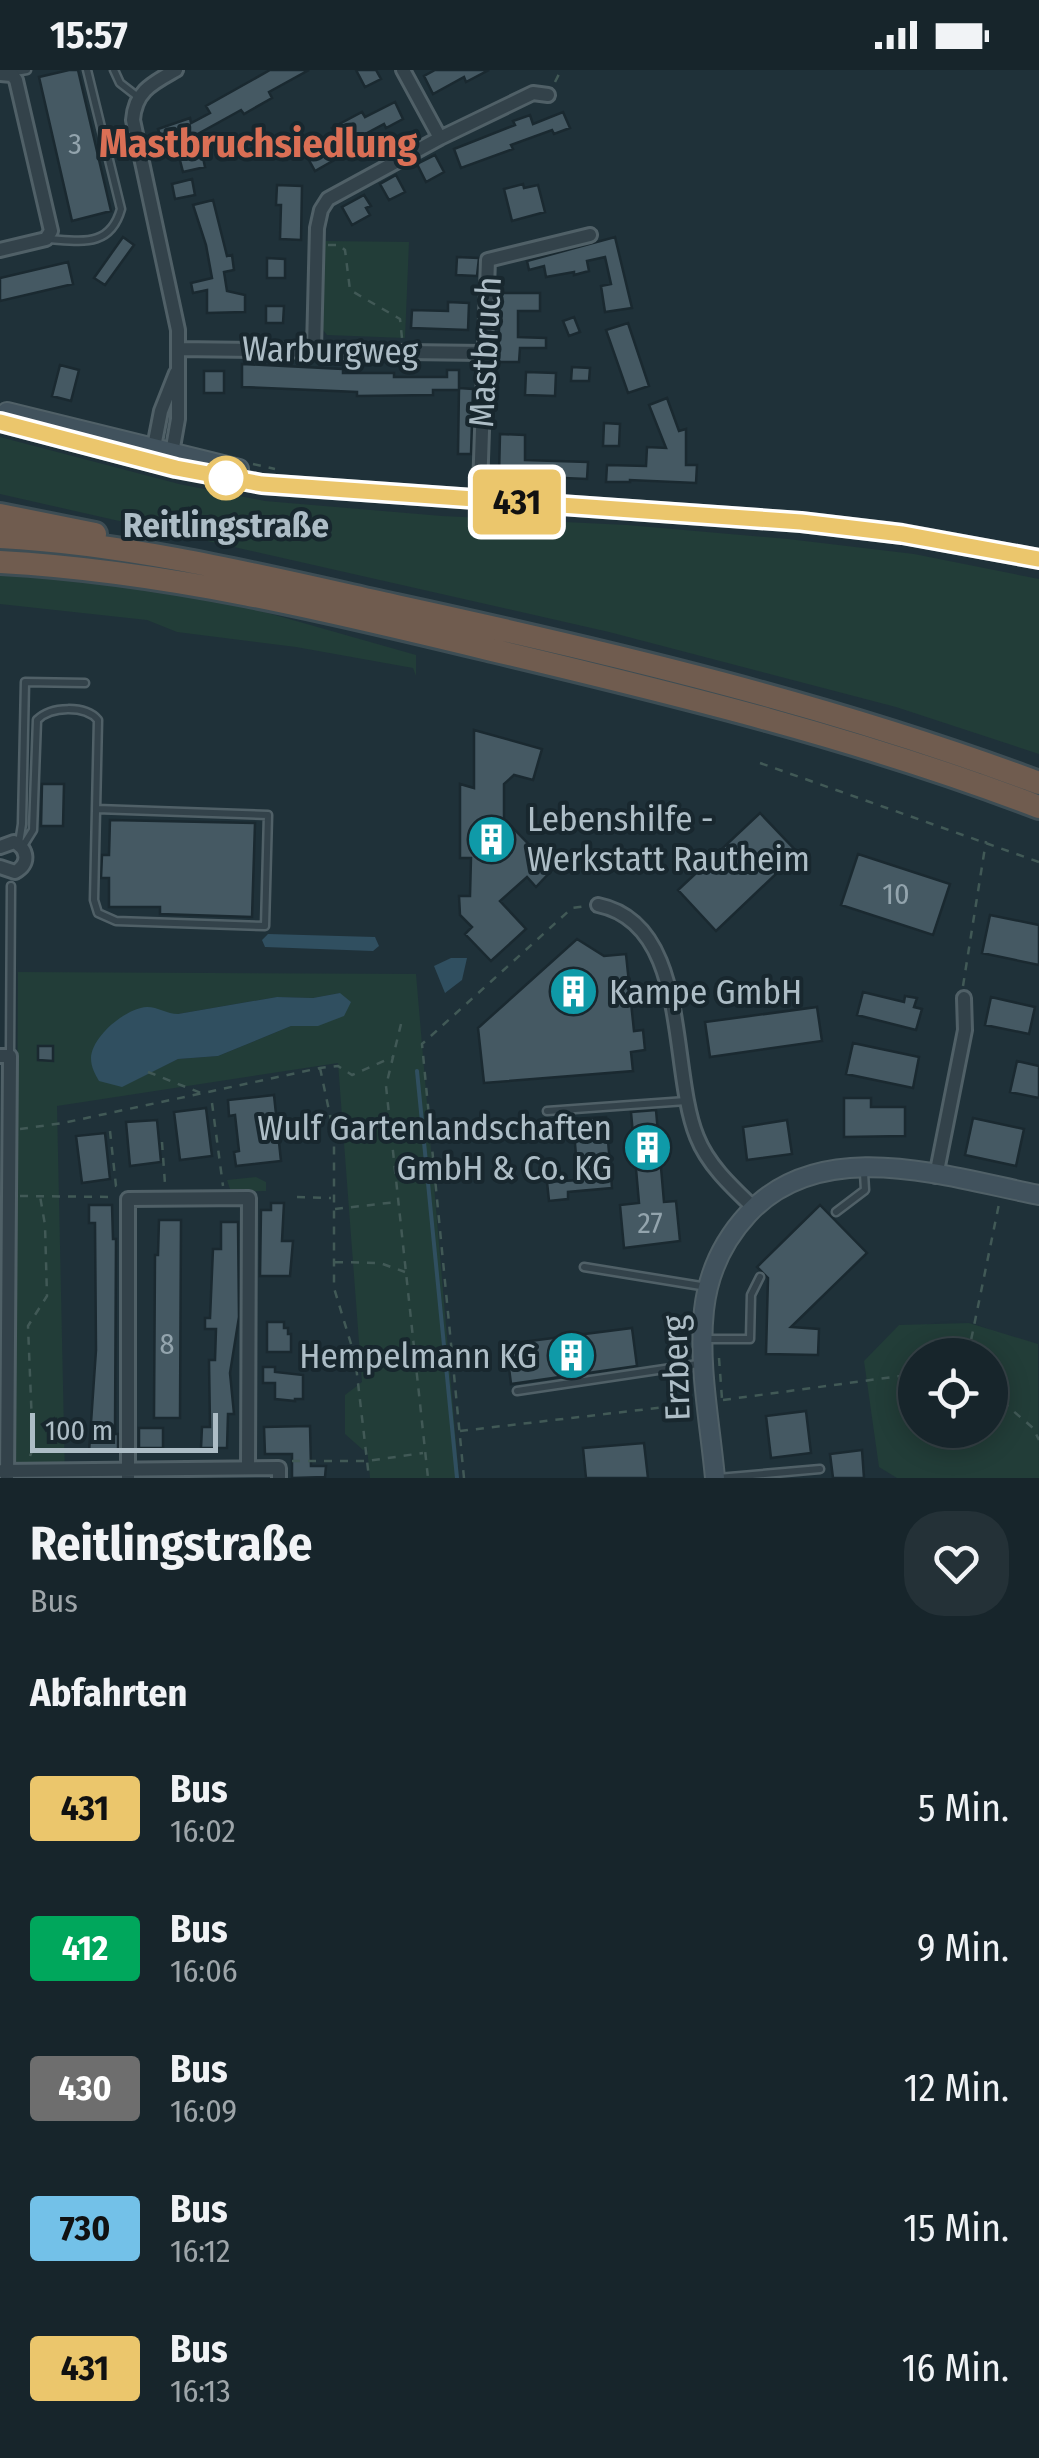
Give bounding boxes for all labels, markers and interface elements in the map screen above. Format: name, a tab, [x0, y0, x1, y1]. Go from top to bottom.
text: 15:57	[50, 12, 128, 58]
district label: Mastbruchsiedlung	[99, 120, 417, 168]
house number: 3	[68, 126, 82, 162]
street label: Mastbruch	[460, 276, 510, 428]
street label: Warburgweg	[241, 327, 419, 373]
marker: Reitlingstraße	[205, 457, 247, 499]
line badge: 431	[460, 470, 574, 534]
text: 431	[493, 481, 541, 523]
place label: Reitlingstraße	[123, 504, 329, 546]
place label: Lebenshilfe - Werkstatt Rautheim	[527, 798, 810, 880]
building icon: Lebenshilfe - Werkstatt Rautheim	[466, 813, 518, 865]
house number: 10	[882, 876, 910, 912]
building icon: Kampe GmbH	[548, 966, 600, 1018]
place label: Kampe GmbH	[609, 971, 802, 1013]
place label: Wulf Gartenlandschaften GmbH & Co. KG	[257, 1107, 612, 1189]
building icon: Wulf Gartenlandschaften GmbH & Co. KG	[621, 1122, 673, 1174]
house number: 27	[637, 1205, 663, 1241]
street label: Erzberg	[653, 1314, 699, 1422]
house number: 8	[160, 1326, 175, 1362]
building icon: Hempelmann KG	[546, 1330, 598, 1382]
place label: Hempelmann KG	[299, 1335, 537, 1377]
map controls	[898, 1338, 1008, 1448]
button: locate	[898, 1338, 1008, 1448]
scale bar	[30, 1408, 218, 1452]
text: 100 m	[45, 1414, 113, 1447]
button: heart	[904, 1511, 1009, 1616]
text: Reitlingstraße	[30, 1515, 312, 1573]
text: Bus	[30, 1582, 78, 1620]
text: Abfahrten	[30, 1670, 188, 1716]
text: Bus	[170, 1766, 228, 1812]
text: 5 Min.	[918, 1785, 1009, 1831]
text: 431	[61, 1787, 109, 1829]
text: 16:02	[170, 1812, 236, 1850]
text: Bus	[170, 1906, 228, 1952]
text: 9 Min.	[917, 1925, 1009, 1971]
text: 412	[62, 1927, 108, 1969]
text: 16:06	[170, 1952, 238, 1990]
text: Bus	[170, 2046, 228, 2092]
text: 12 Min.	[904, 2065, 1009, 2111]
text: 430	[58, 2067, 112, 2109]
text: 16:09	[170, 2092, 237, 2130]
text: Bus	[170, 2186, 228, 2232]
text: 15 Min.	[903, 2205, 1009, 2251]
text: 730	[60, 2207, 110, 2249]
text: 16:12	[170, 2232, 230, 2270]
text: Bus	[170, 2326, 228, 2372]
text: 16 Min.	[902, 2345, 1009, 2391]
text: 431	[61, 2347, 109, 2389]
text: 16:13	[170, 2372, 231, 2410]

